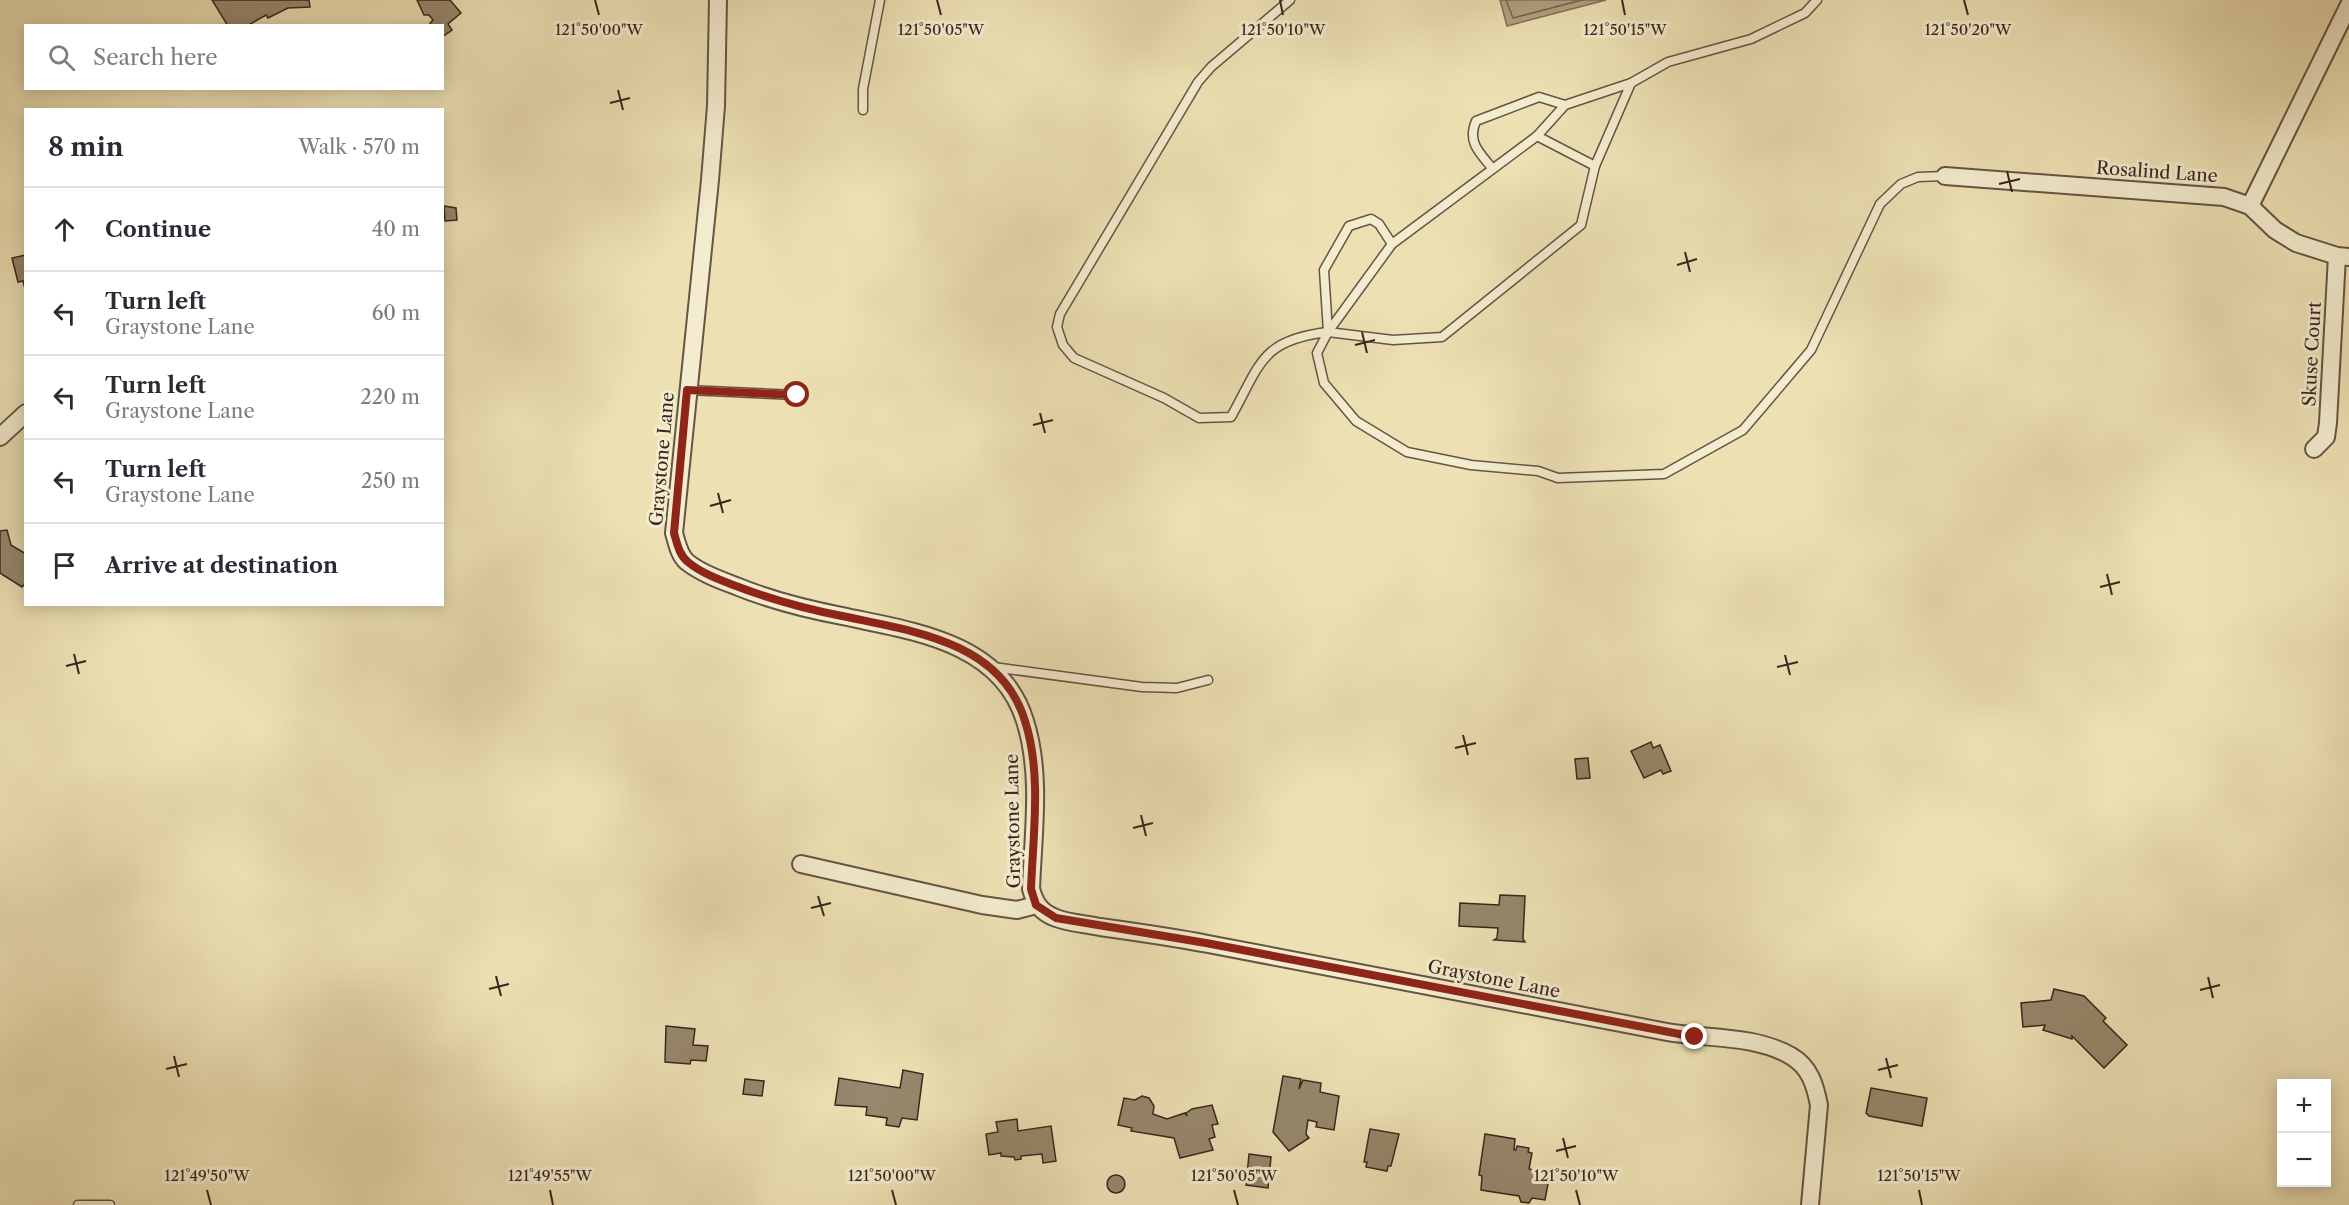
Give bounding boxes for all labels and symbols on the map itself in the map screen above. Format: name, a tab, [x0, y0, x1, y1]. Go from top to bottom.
text: 121°50'00"W	[555, 20, 644, 39]
text: 121°50'05"W	[898, 20, 985, 39]
text: 121°50'10"W	[1241, 20, 1326, 39]
text: 121°50'15"W	[1583, 20, 1667, 39]
text: 121°50'20"W	[1924, 20, 2012, 39]
street label: Rosalind Lane	[2095, 157, 2219, 187]
street label: Skuse Court	[2298, 300, 2326, 407]
route start	[783, 381, 809, 407]
street label: Graystone Lane	[645, 391, 679, 527]
street label: Graystone Lane	[1001, 754, 1025, 888]
street label: Graystone Lane	[1426, 955, 1562, 1003]
route end	[1681, 1023, 1707, 1049]
text: 121°49'50"W	[164, 1166, 250, 1185]
text: 121°49'55"W	[508, 1166, 593, 1185]
text: 121°50'00"W	[848, 1166, 937, 1185]
text: 121°50'05"W	[1191, 1166, 1278, 1185]
text: 121°50'10"W	[1534, 1166, 1619, 1185]
text: 121°50'15"W	[1877, 1166, 1961, 1185]

